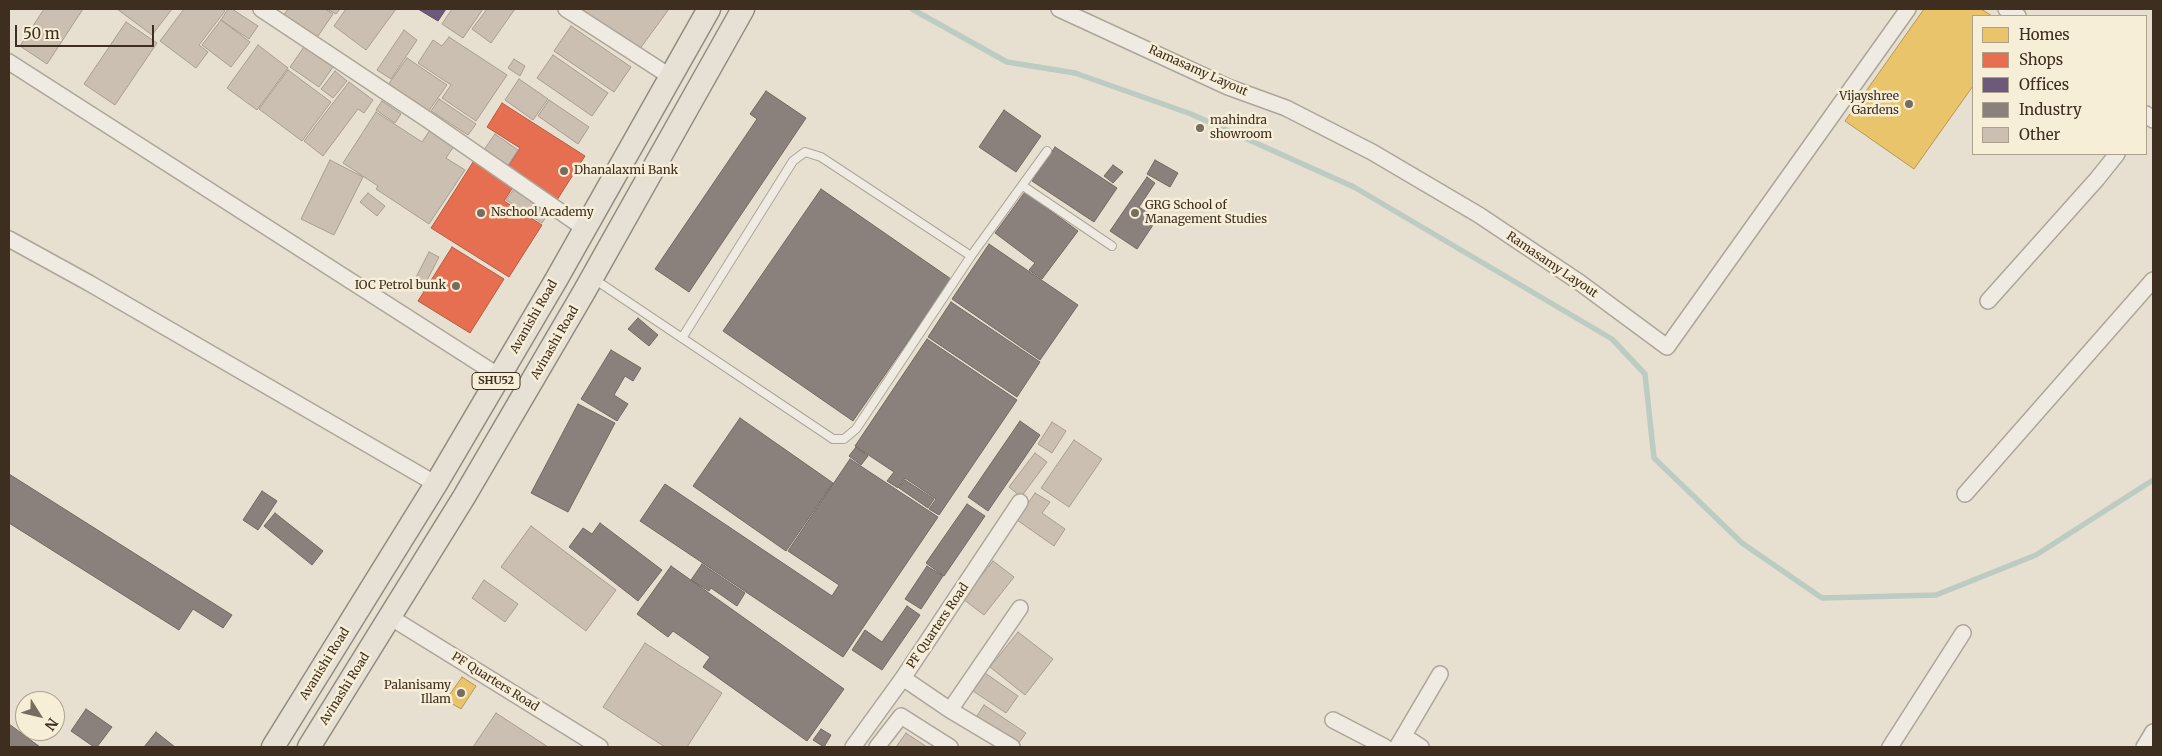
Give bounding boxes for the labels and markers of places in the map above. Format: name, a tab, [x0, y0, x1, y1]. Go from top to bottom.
place label: Vijayshree Gardens	[1839, 90, 1899, 118]
marker: Vijayshree Gardens	[1903, 98, 1915, 110]
place label: mahindra showroom	[1210, 114, 1272, 142]
marker: mahindra showroom	[1194, 122, 1206, 134]
place label: Dhanalaxmi Bank	[574, 164, 678, 178]
marker: Dhanalaxmi Bank	[558, 165, 570, 177]
place label: GRG School of Management Studies	[1145, 199, 1267, 227]
place label: Nschool Academy	[491, 206, 594, 220]
marker: Nschool Academy	[475, 207, 487, 219]
marker: GRG School of Management Studies	[1129, 207, 1141, 219]
place label: IOC Petrol bunk	[355, 279, 446, 293]
marker: IOC Petrol bunk	[450, 280, 462, 292]
place label: Palanisamy Illam	[384, 679, 451, 707]
marker: Palanisamy Illam	[455, 687, 467, 699]

